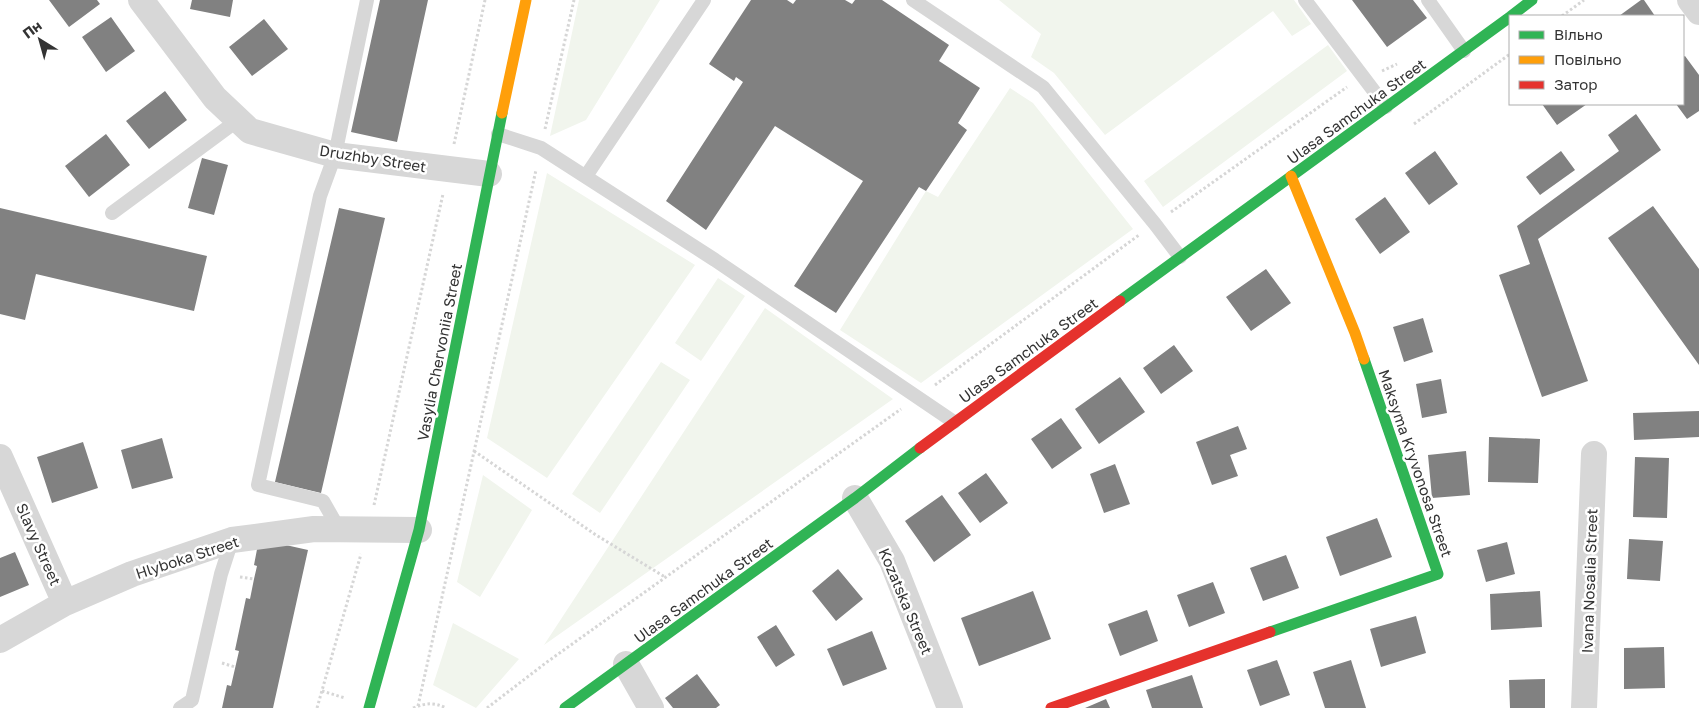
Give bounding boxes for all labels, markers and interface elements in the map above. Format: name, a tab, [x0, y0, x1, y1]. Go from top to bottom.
north arrow	[15, 15, 65, 65]
legend	[1509, 15, 1684, 105]
text: Пн	[19, 17, 45, 42]
text: Вільно	[1554, 25, 1603, 43]
text: Повільно	[1554, 50, 1622, 68]
street label: Ulasa Samchuka Street	[1283, 55, 1429, 167]
text: Затор	[1554, 75, 1597, 93]
street label: Druzhby Street	[318, 141, 428, 175]
street label: Vasylia Chervoniia Street	[413, 262, 465, 442]
street label: Ulasa Samchuka Street	[955, 294, 1101, 406]
street label: Maksyma Kryvonosa Street	[1375, 367, 1457, 559]
street label: Slavy Street	[13, 500, 65, 588]
street label: Ivana Nosalia Street	[1577, 508, 1601, 654]
street label: Hlyboka Street	[133, 532, 241, 582]
street label: Ulasa Samchuka Street	[630, 534, 776, 646]
street label: Kozatska Street	[875, 545, 937, 657]

